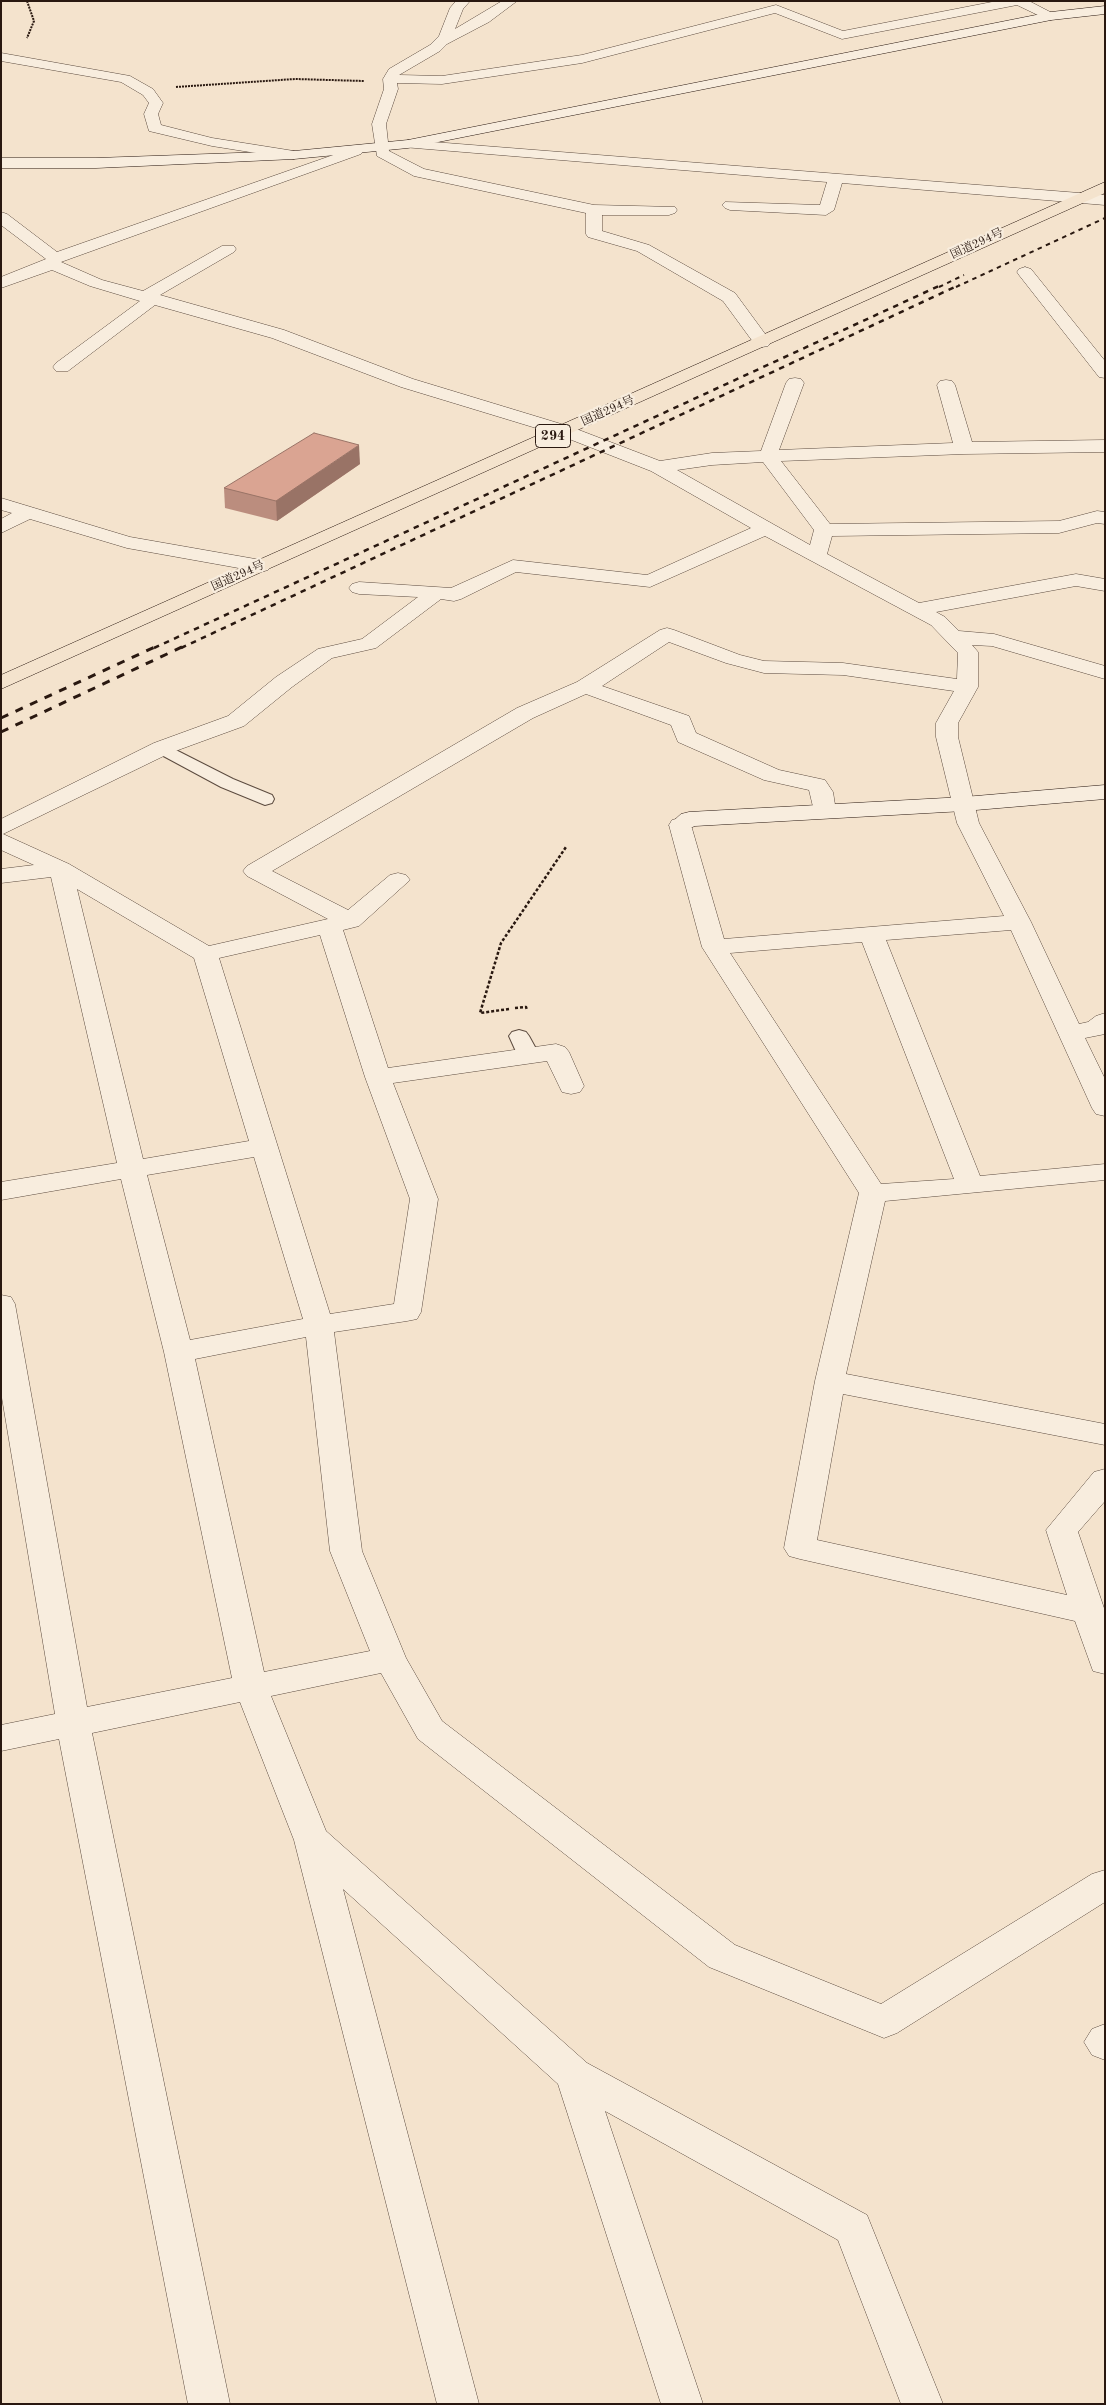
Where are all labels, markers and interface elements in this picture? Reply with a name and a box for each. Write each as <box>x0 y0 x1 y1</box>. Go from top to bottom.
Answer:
street label: 国道294号 <box>948 225 1006 263</box>
street label: 国道294号 <box>579 393 637 429</box>
road number: 294 <box>536 424 570 448</box>
street label: 国道294号 <box>209 558 267 594</box>

